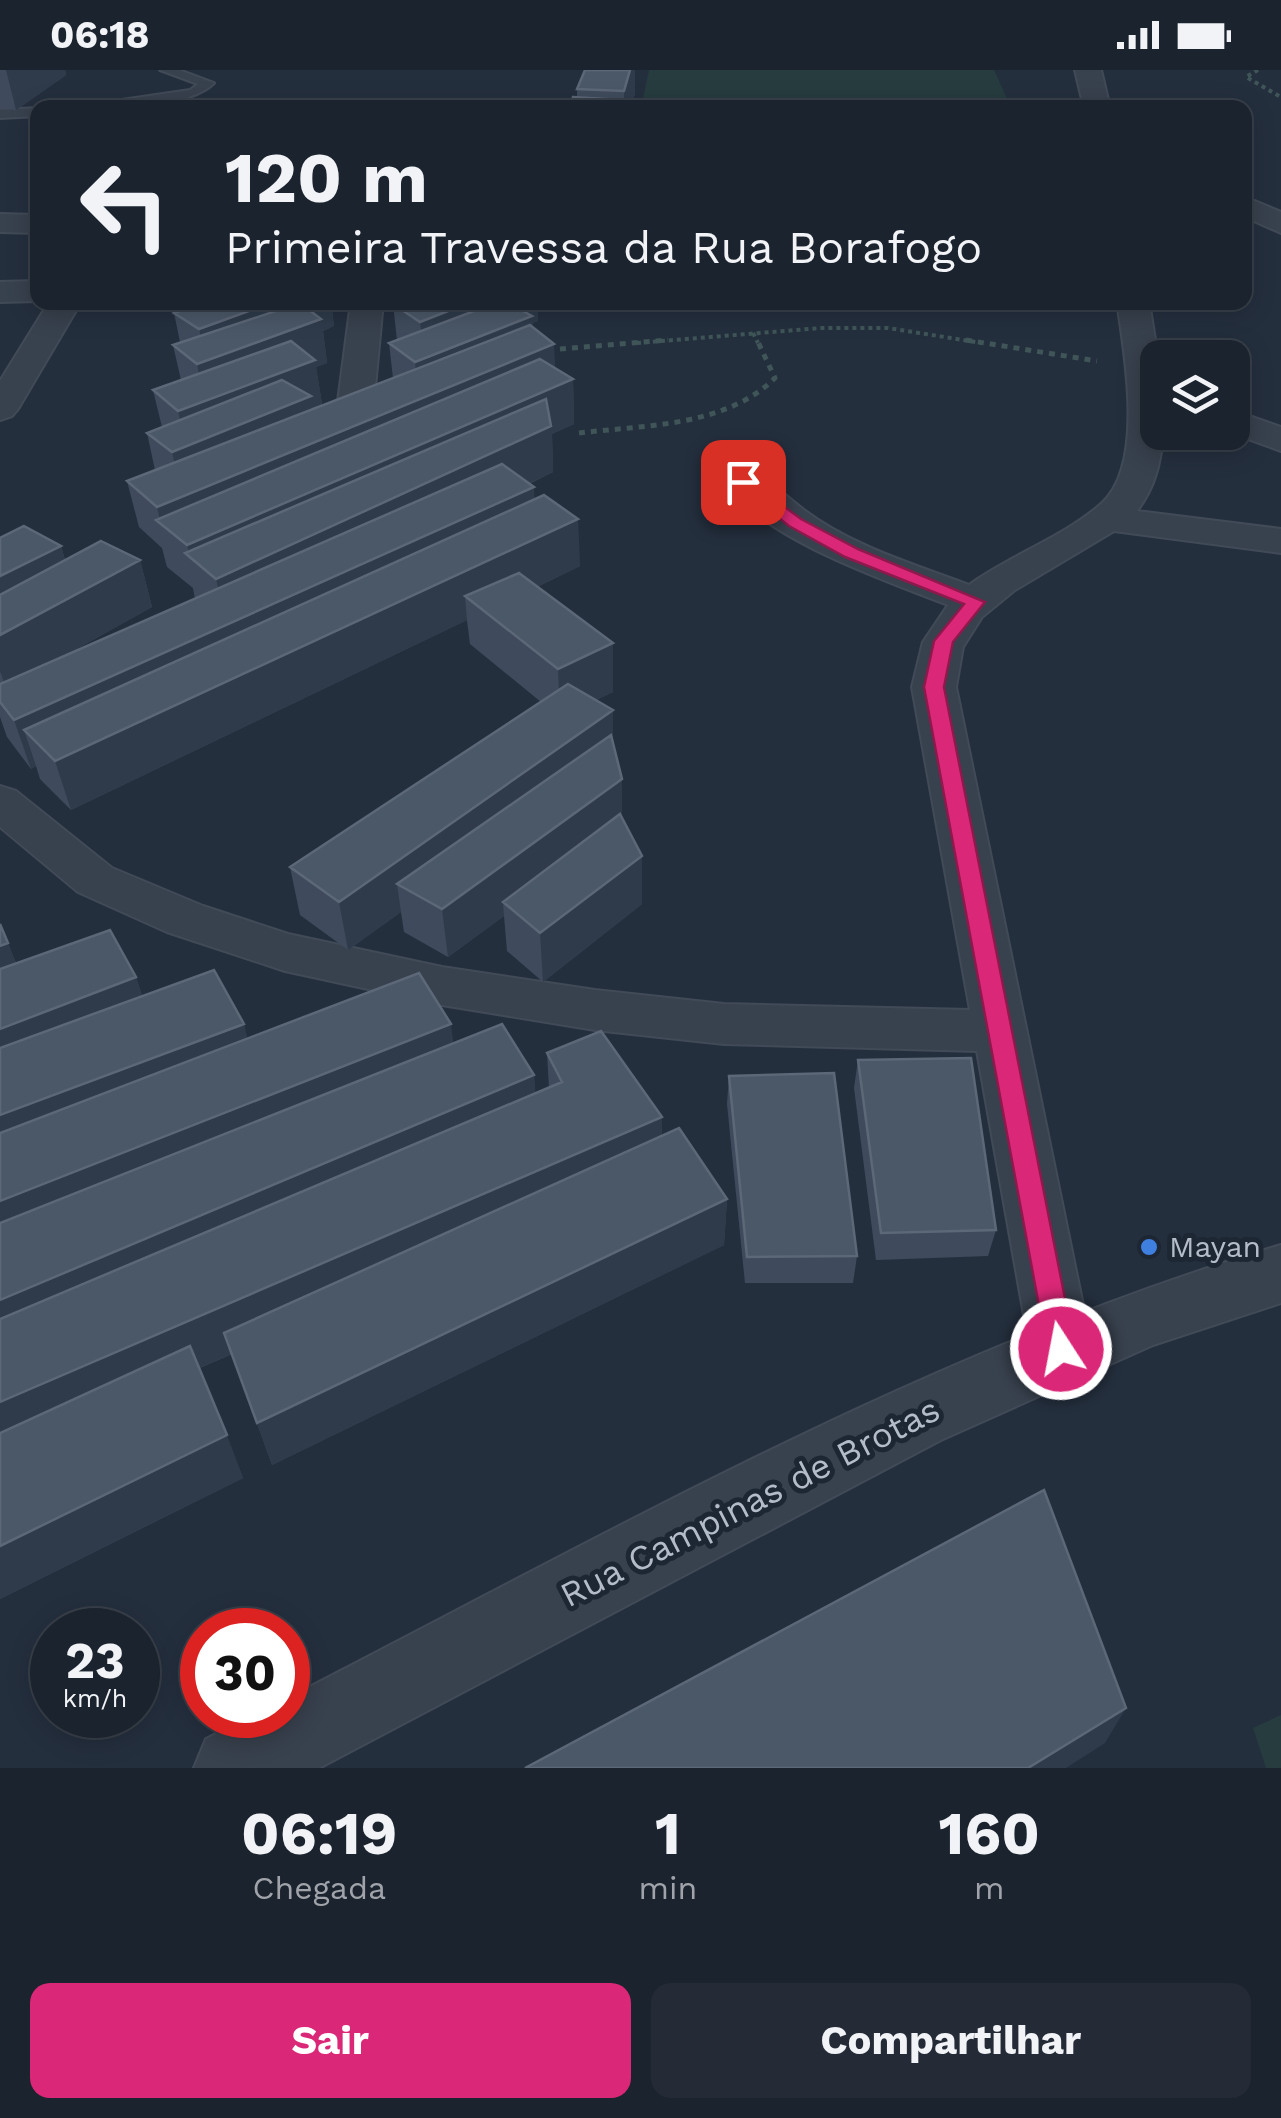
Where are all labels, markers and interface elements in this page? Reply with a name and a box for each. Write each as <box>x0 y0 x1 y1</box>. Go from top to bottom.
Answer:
text: 06:18 <box>50 13 150 57</box>
text: 120 m <box>225 137 428 219</box>
icon: left <box>60 140 190 270</box>
text: Primeira Travessa da Rua Borafogo <box>225 221 982 274</box>
map controls <box>1140 340 1250 450</box>
button: layers <box>1140 340 1250 450</box>
pin <box>701 440 786 525</box>
icon: arrive <box>716 455 771 510</box>
place label: Mayan <box>1169 1229 1261 1264</box>
marker: Mayan <box>1138 1236 1160 1258</box>
position arrow <box>1009 1297 1113 1401</box>
street label: Rua Campinas de Brotas <box>553 1388 947 1616</box>
speed limit sign: 30 <box>180 1608 310 1738</box>
text: 23 <box>65 1631 125 1690</box>
text: km/h <box>63 1684 127 1713</box>
text: 06:19 <box>241 1798 398 1869</box>
text: 1 <box>655 1798 681 1869</box>
text: 160 <box>938 1798 1040 1869</box>
text: Chegada <box>253 1869 386 1907</box>
text: min <box>639 1869 697 1907</box>
text: m <box>974 1869 1004 1907</box>
button: Sair <box>30 1983 631 2098</box>
button: Compartilhar <box>651 1983 1251 2098</box>

